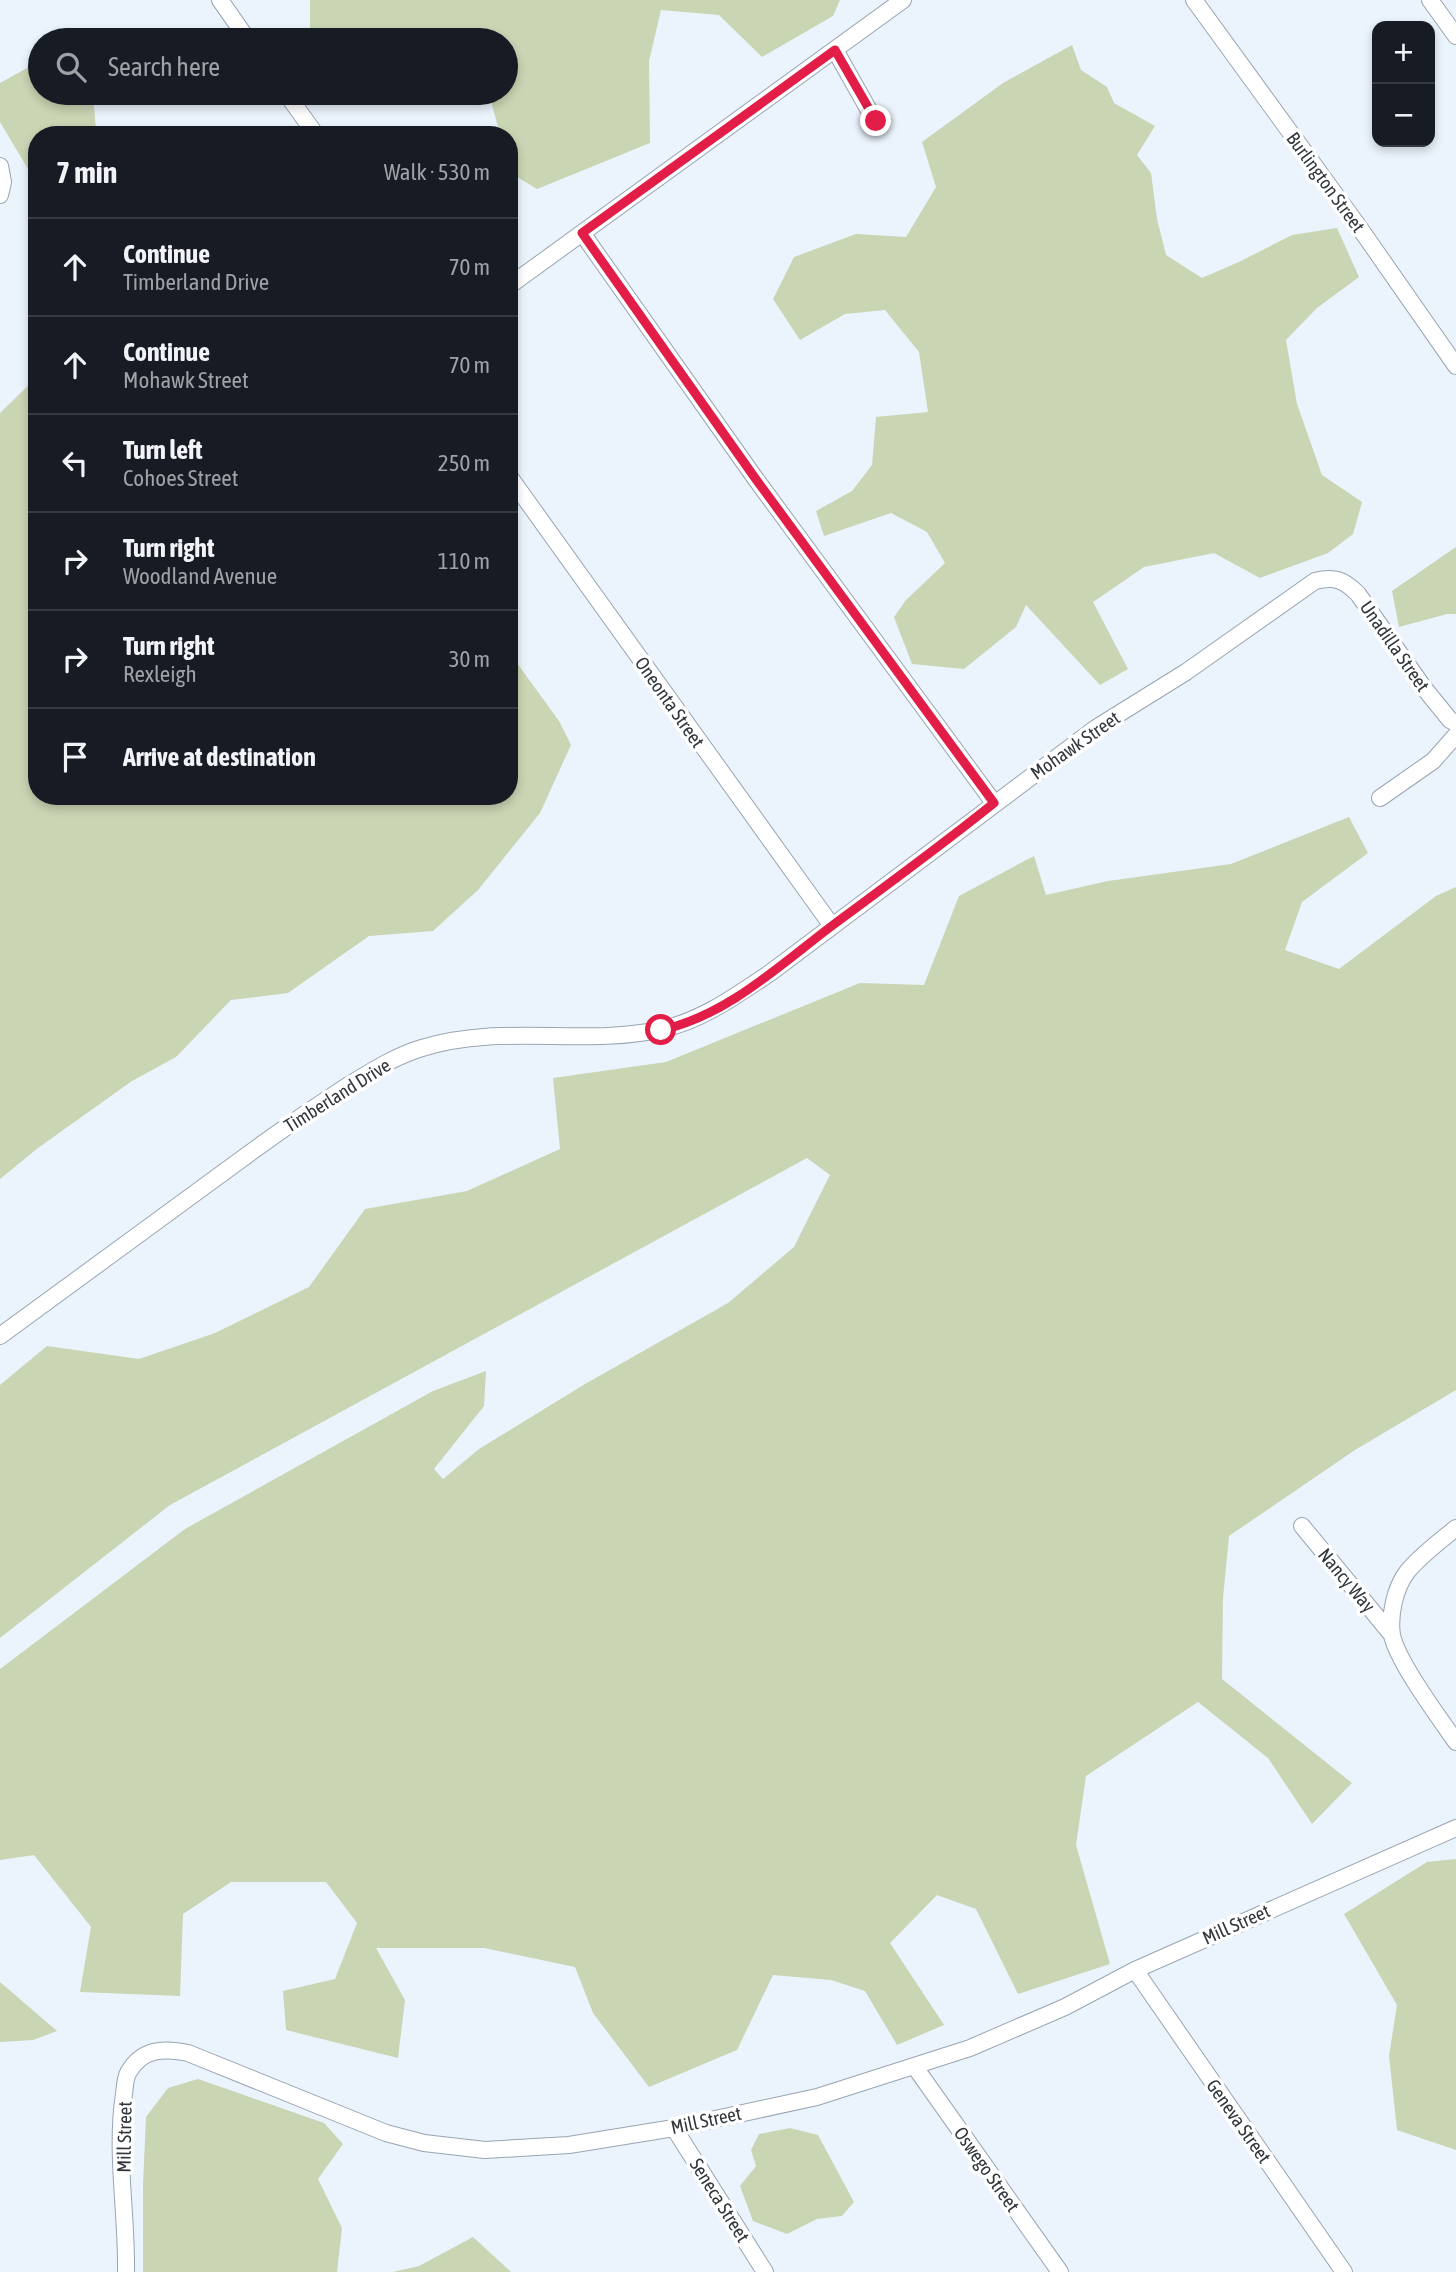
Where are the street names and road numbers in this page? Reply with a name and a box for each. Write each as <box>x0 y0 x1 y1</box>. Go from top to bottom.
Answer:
street label: Burlington Street <box>1282 128 1370 236</box>
street label: Unadilla Street <box>1356 596 1434 696</box>
street label: Oneonta Street <box>631 652 709 752</box>
street label: Mohawk Street <box>1026 706 1124 784</box>
street label: Timberland Drive <box>280 1054 394 1136</box>
street label: Nancy Way <box>1314 1544 1380 1617</box>
street label: Mill Street <box>1199 1899 1273 1949</box>
street label: Geneva Street <box>1202 2075 1276 2167</box>
street label: Mill Street <box>112 2101 136 2173</box>
street label: Mill Street <box>669 2102 743 2138</box>
street label: Oswego Street <box>950 2122 1024 2216</box>
street label: Seneca Street <box>686 2154 754 2246</box>

